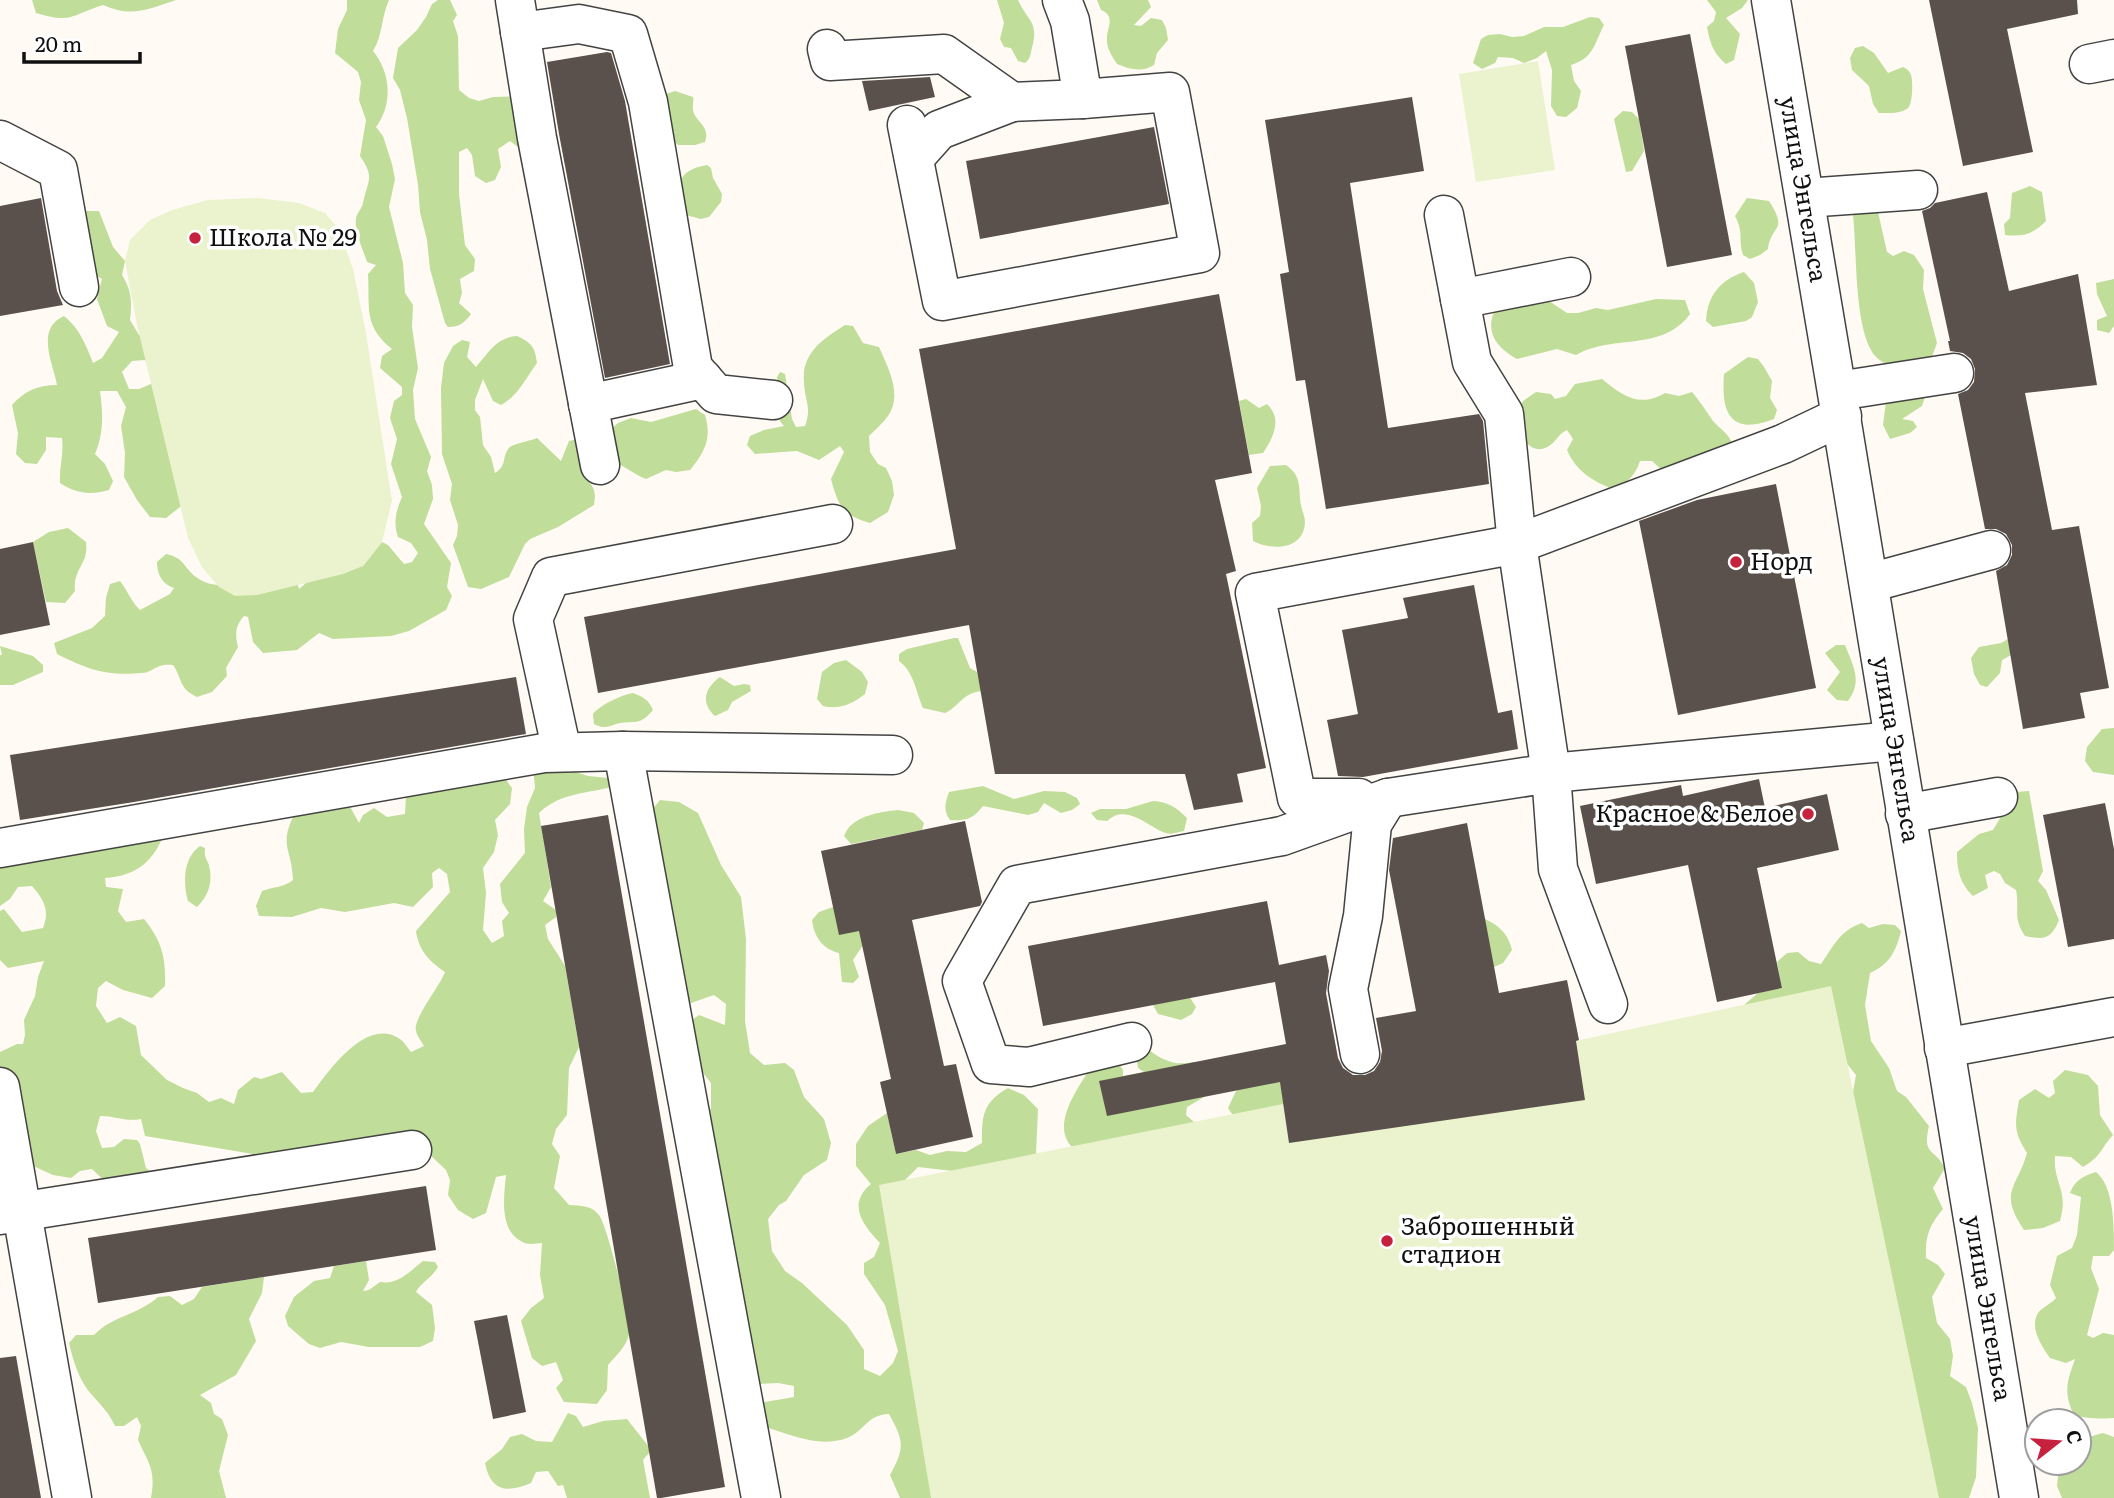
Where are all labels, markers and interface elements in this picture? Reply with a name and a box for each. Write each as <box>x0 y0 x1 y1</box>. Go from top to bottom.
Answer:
scale bar <box>24 21 140 65</box>
text: 20 m <box>35 27 82 58</box>
street label: улица Энгельса <box>1773 93 1838 284</box>
place label: Школа № 29 <box>209 218 357 253</box>
marker: Школа № 29 <box>187 230 203 246</box>
place label: Норд <box>1750 542 1813 577</box>
marker: Норд <box>1728 554 1744 570</box>
street label: улица Энгельса <box>1866 654 1931 845</box>
place label: Красное & Белое <box>1595 794 1794 829</box>
marker: Красное & Белое <box>1800 806 1816 822</box>
place label: Заброшенный стадион <box>1401 1207 1575 1270</box>
street label: улица Энгельса <box>1958 1212 2023 1403</box>
marker: Заброшенный стадион <box>1379 1233 1395 1249</box>
north arrow <box>2023 1407 2093 1477</box>
text: С <box>2060 1426 2091 1447</box>

